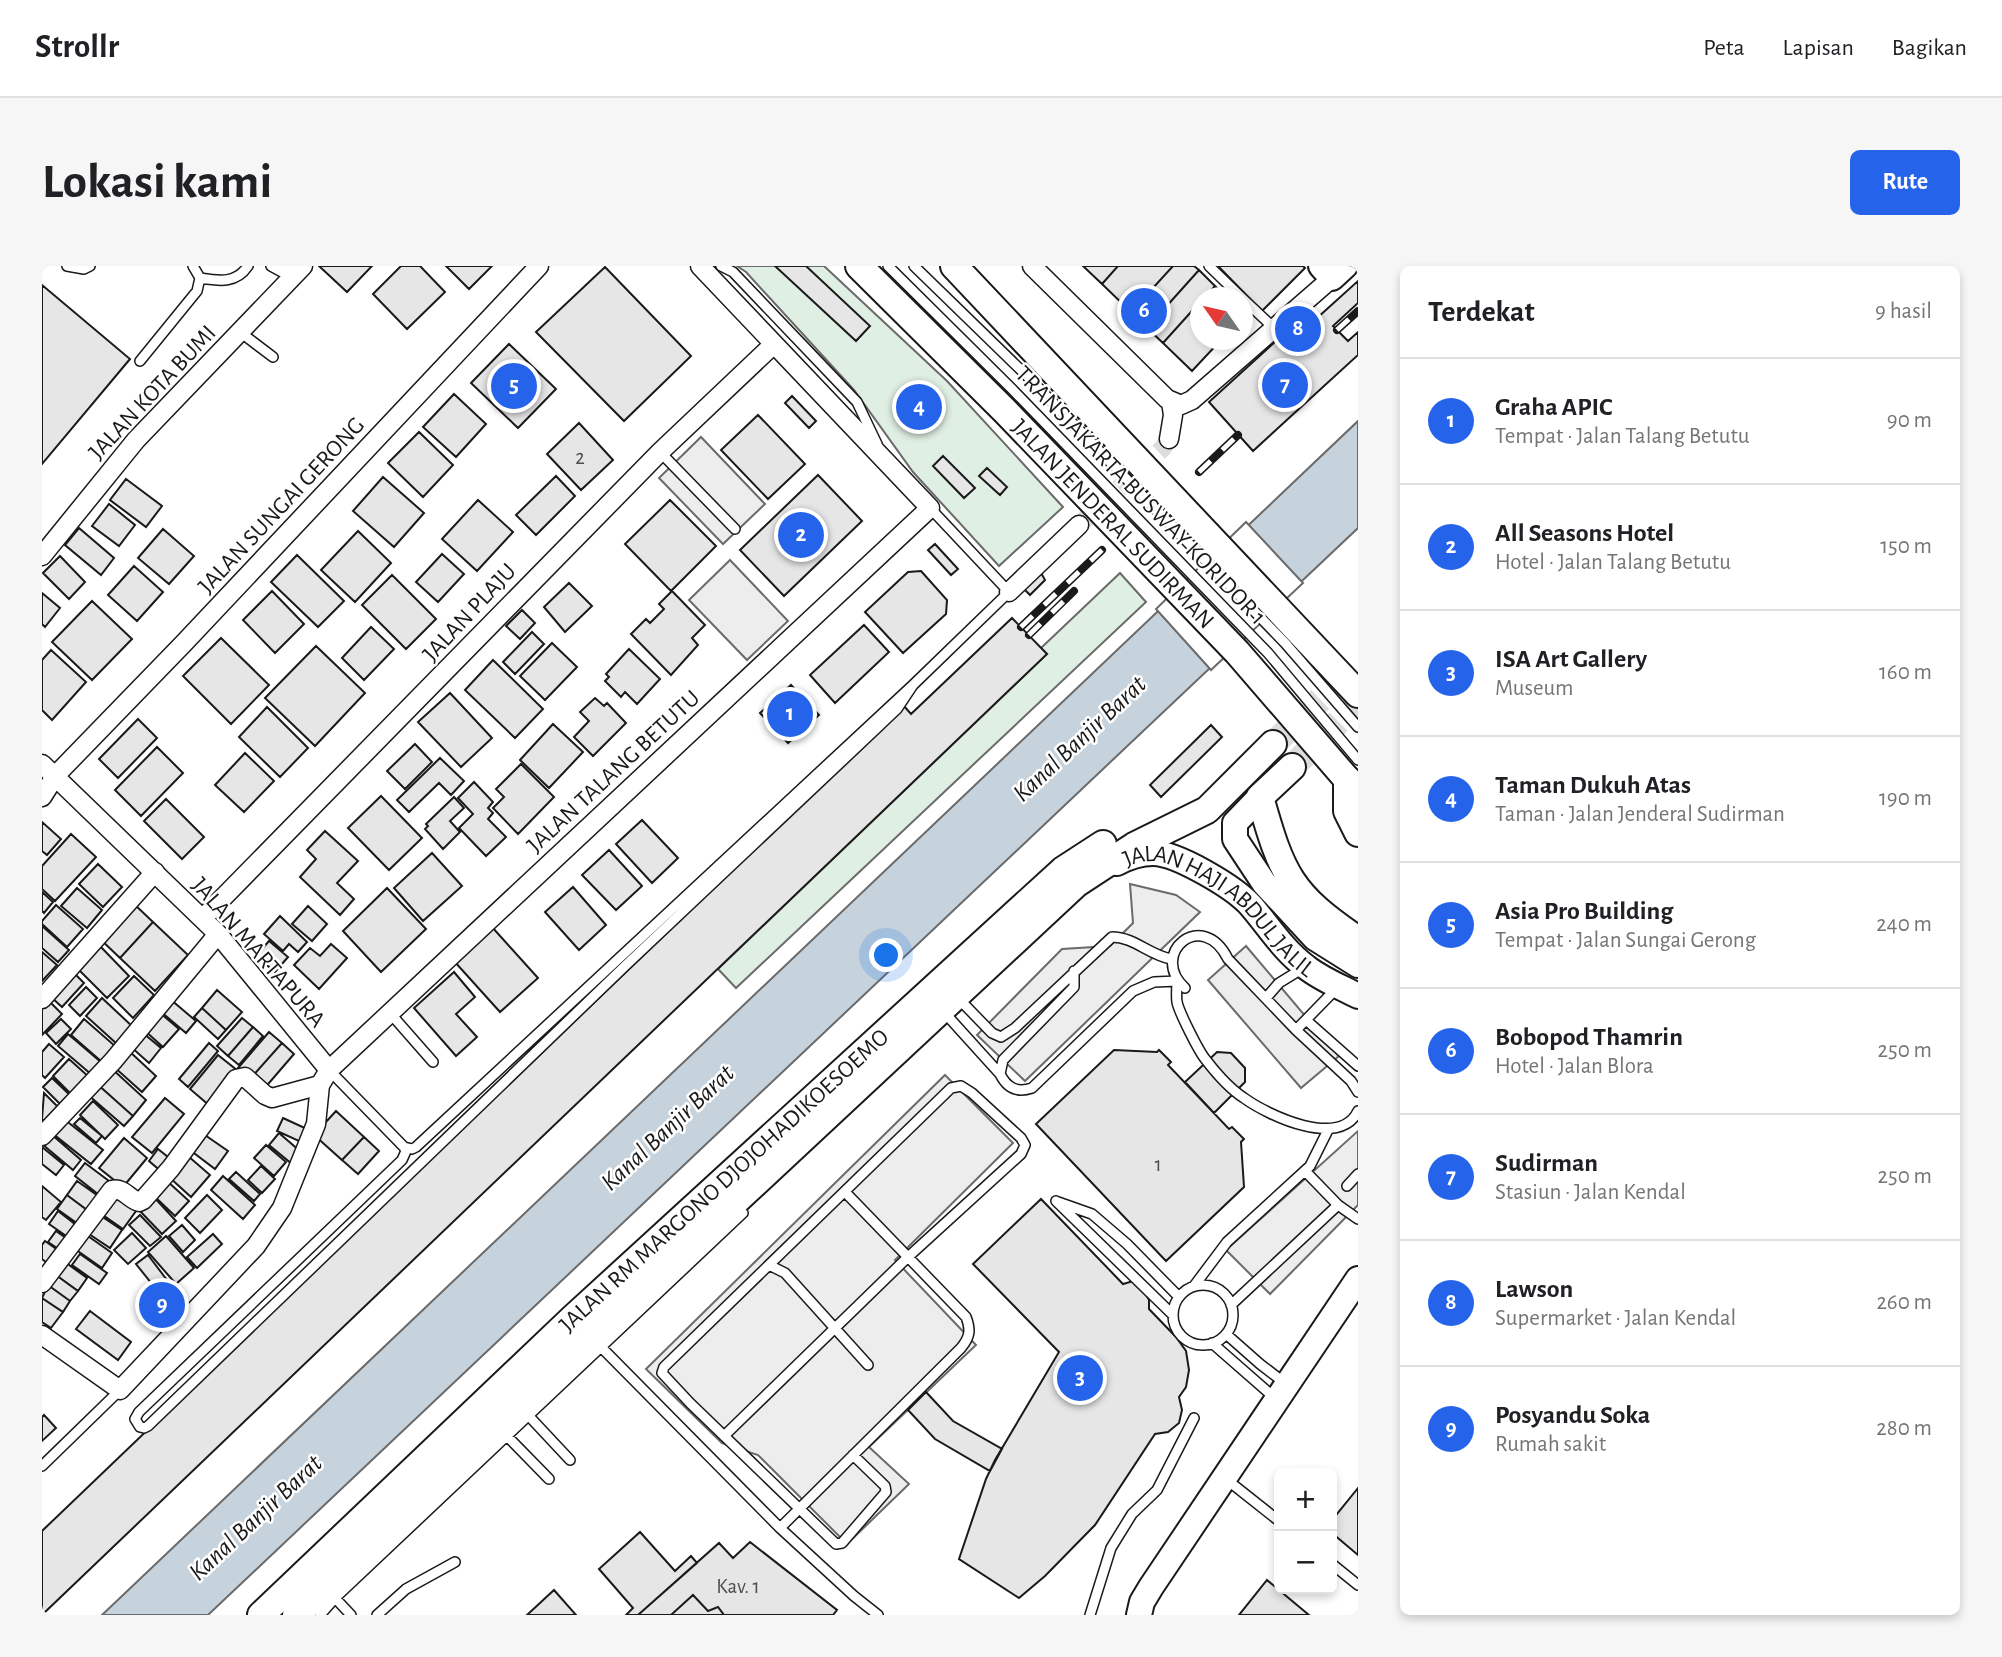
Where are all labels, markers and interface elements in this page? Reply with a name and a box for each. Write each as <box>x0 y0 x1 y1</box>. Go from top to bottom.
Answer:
text: Strollr <box>35 31 119 64</box>
text: Peta <box>1703 36 1745 60</box>
text: Lapisan <box>1783 36 1854 60</box>
text: Bagikan <box>1892 36 1967 60</box>
button: Rute <box>1850 150 1960 215</box>
text: Lokasi kami <box>42 158 272 207</box>
pin: 6 <box>1121 285 1167 337</box>
north arrow <box>1190 287 1253 350</box>
text: Terdekat <box>1428 297 1535 327</box>
text: 9 hasil <box>1875 300 1932 323</box>
pin: 8 <box>1275 303 1321 355</box>
street label: JALAN KOTA BUMI <box>85 321 221 464</box>
pin: 7 <box>1262 359 1308 411</box>
pin: 5 <box>491 360 537 412</box>
street label: TRANSJAKARTA BUSWAY KORIDOR 1 <box>1010 362 1270 630</box>
pin: 4 <box>896 381 942 433</box>
text: Graha APIC <box>1495 394 1612 420</box>
text: 1 <box>1447 409 1455 432</box>
text: 90 m <box>1887 409 1932 432</box>
street label: JALAN SUNGAI GERONG <box>194 413 369 598</box>
street label: JALAN JENDERAL SUDIRMAN <box>1007 415 1218 633</box>
text: Tempat · Jalan Talang Betutu <box>1495 425 1750 448</box>
house number: 2 <box>575 447 585 468</box>
pin: 2 <box>778 509 824 561</box>
text: All Seasons Hotel <box>1495 520 1674 546</box>
text: 2 <box>1446 535 1456 558</box>
text: 150 m <box>1880 535 1932 558</box>
text: Hotel · Jalan Talang Betutu <box>1495 551 1731 574</box>
street label: JALAN PLAJU <box>419 559 521 666</box>
text: ISA Art Gallery <box>1495 646 1647 672</box>
text: 3 <box>1446 661 1456 684</box>
text: 160 m <box>1879 661 1932 684</box>
water label: Kanal Banjir Barat <box>1008 670 1152 807</box>
text: Museum <box>1495 677 1573 700</box>
street label: JALAN TALANG BETUTU <box>523 686 705 858</box>
pin: 1 <box>767 688 813 740</box>
text: Taman Dukuh Atas <box>1495 772 1691 798</box>
text: 4 <box>1445 787 1457 810</box>
text: 190 m <box>1879 787 1932 810</box>
text: Taman · Jalan Jenderal Sudirman <box>1495 803 1785 826</box>
street label: JALAN HAJI ABDUL JALIL <box>1120 842 1318 982</box>
street label: JALAN MARTAPURA <box>187 873 330 1032</box>
text: Asia Pro Building <box>1495 898 1673 924</box>
text: 5 <box>1446 913 1456 936</box>
text: 240 m <box>1876 913 1932 936</box>
text: Tempat · Jalan Sungai Gerong <box>1495 929 1756 952</box>
your location <box>869 938 903 972</box>
text: Bobopod Thamrin <box>1495 1024 1683 1050</box>
street label: JALAN RM MARGONO DJOJOHADIKOESOEMO <box>555 1025 894 1337</box>
text: 6 <box>1445 1039 1457 1062</box>
text: 250 m <box>1878 1039 1932 1062</box>
text: Hotel · Jalan Blora <box>1495 1055 1654 1078</box>
water label: Kanal Banjir Barat <box>596 1059 740 1196</box>
text: Sudirman <box>1495 1150 1598 1176</box>
house number: 1 <box>1154 1154 1162 1175</box>
text: 7 <box>1446 1165 1456 1188</box>
text: 250 m <box>1878 1165 1932 1188</box>
text: Stasiun · Jalan Kendal <box>1495 1181 1686 1204</box>
text: Lawson <box>1495 1276 1573 1302</box>
pin: 9 <box>139 1279 185 1331</box>
text: 8 <box>1445 1291 1457 1314</box>
text: 260 m <box>1876 1291 1932 1314</box>
text: Supermarket · Jalan Kendal <box>1495 1307 1736 1330</box>
pin: 3 <box>1057 1352 1103 1404</box>
text: Posyandu Soka <box>1495 1402 1650 1428</box>
text: 9 <box>1445 1417 1457 1440</box>
text: 280 m <box>1876 1417 1932 1440</box>
text: Rumah sakit <box>1495 1433 1606 1456</box>
water label: Kanal Banjir Barat <box>184 1449 328 1586</box>
map controls <box>1274 1468 1337 1594</box>
button: + <box>1274 1468 1337 1531</box>
button: − <box>1274 1531 1337 1594</box>
house number: Kav. 1 <box>716 1576 760 1597</box>

